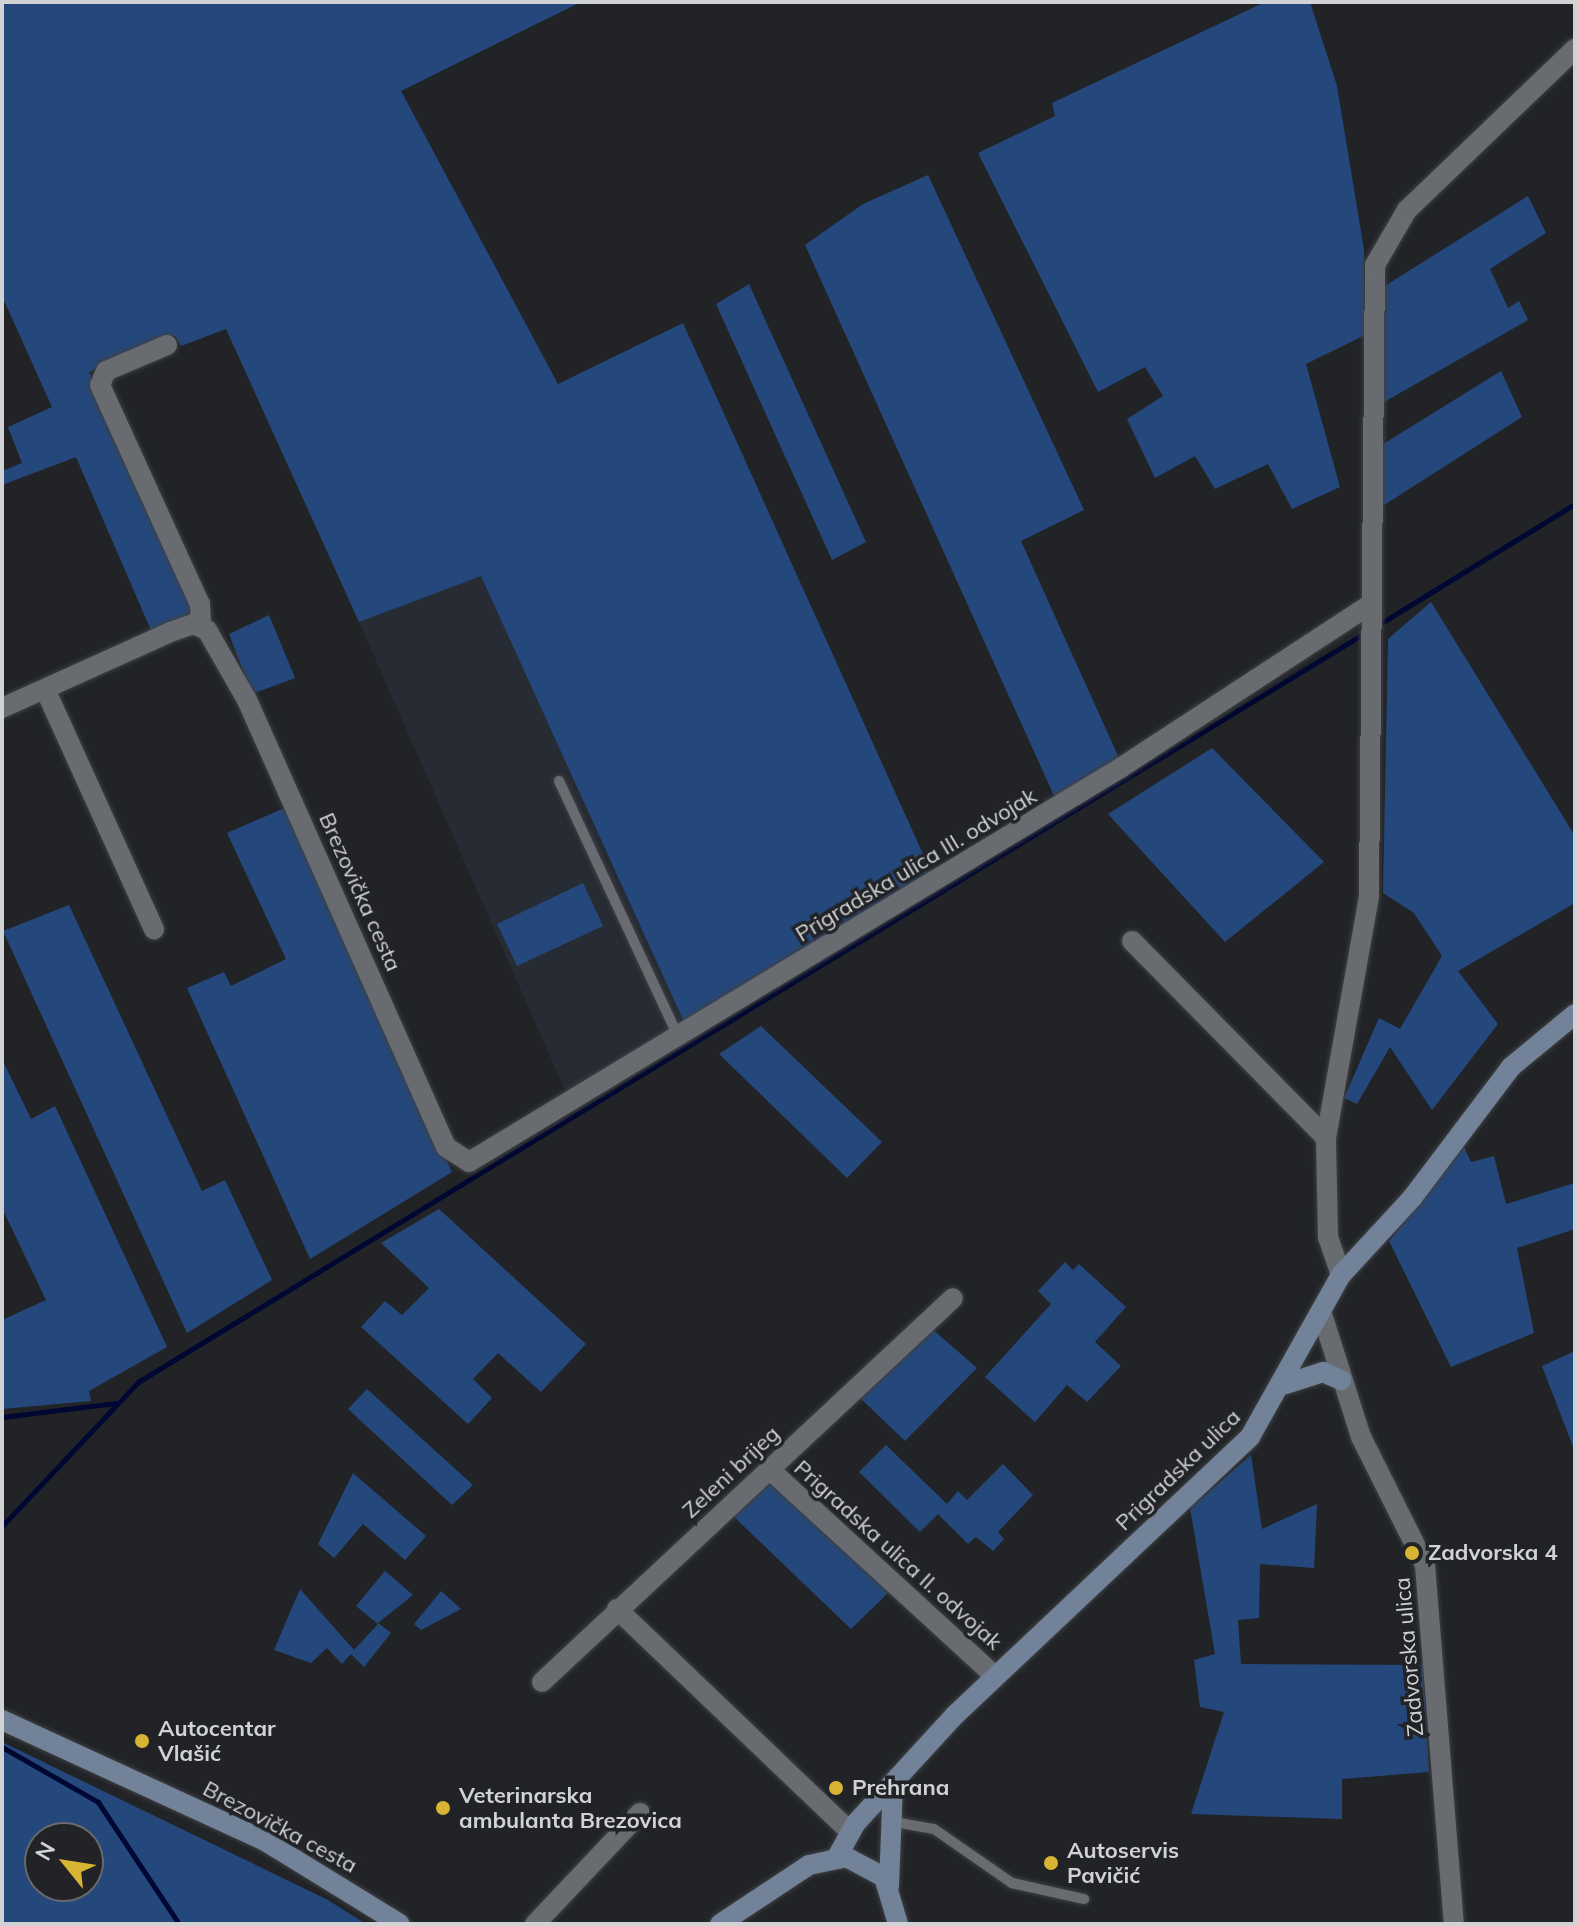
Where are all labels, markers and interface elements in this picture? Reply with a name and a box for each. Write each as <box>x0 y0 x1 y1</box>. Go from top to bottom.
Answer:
street label: Prigradska ulica III. odvojak <box>791 783 1041 947</box>
street label: Brezovička cesta <box>313 809 407 975</box>
street label: Prigradska ulica <box>1110 1404 1246 1536</box>
street label: Zeleni brijeg <box>677 1421 785 1523</box>
street label: Prigradska ulica II. odvojak <box>789 1455 1007 1655</box>
place label: Zadvorska 4 <box>1428 1540 1558 1566</box>
marker: Zadvorska 4 <box>1403 1544 1421 1562</box>
street label: Zadvorska ulica <box>1389 1576 1429 1738</box>
place label: Autocentar Vlašić <box>158 1715 276 1766</box>
marker: Autocentar Vlašić <box>133 1732 151 1750</box>
street label: Brezovička cesta <box>198 1775 362 1879</box>
place label: Prehrana <box>852 1775 949 1801</box>
marker: Prehrana <box>827 1779 845 1797</box>
place label: Veterinarska ambulanta Brezovica <box>459 1782 682 1834</box>
marker: Veterinarska ambulanta Brezovica <box>434 1799 452 1817</box>
north arrow <box>24 1822 104 1902</box>
text: N <box>29 1837 61 1865</box>
place label: Autoservis Pavičić <box>1067 1837 1179 1888</box>
marker: Autoservis Pavičić <box>1042 1854 1060 1872</box>

